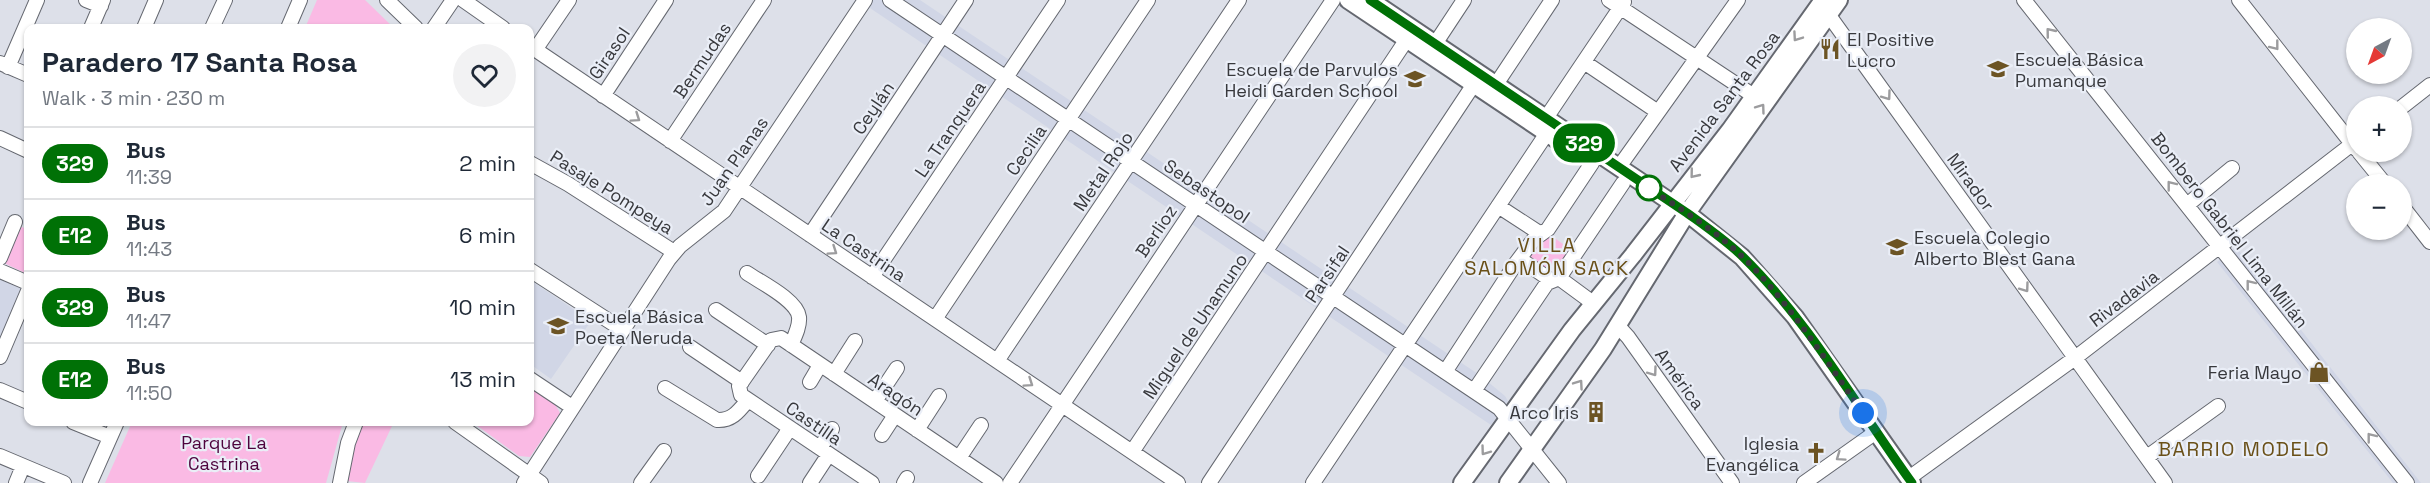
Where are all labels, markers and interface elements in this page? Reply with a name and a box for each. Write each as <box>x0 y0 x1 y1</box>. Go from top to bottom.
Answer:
street label: Bermudas <box>668 17 736 103</box>
north arrow <box>2346 18 2412 84</box>
map controls <box>2346 18 2412 240</box>
street label: Girasol <box>583 22 635 84</box>
street label: Avenida Santa Rosa <box>1663 26 1785 176</box>
place label: El Positive Lucro <box>1847 28 1934 72</box>
one-way arrow <box>2046 28 2057 39</box>
one-way arrow <box>1793 30 1804 41</box>
restaurant icon: El Positive Lucro <box>1818 37 1842 61</box>
one-way arrow <box>2267 39 2278 50</box>
text: Paradero 17 Santa Rosa <box>42 44 357 80</box>
button: heart <box>453 44 516 107</box>
place label: Escuela Básica Pumanque <box>2015 48 2144 92</box>
school or university icon: Escuela Básica Pumanque <box>1986 57 2010 81</box>
place label: Escuela de Parvulos Heidi Garden School <box>1224 58 1398 102</box>
school or university icon: Escuela de Parvulos Heidi Garden School <box>1403 67 1427 91</box>
street label: La Tranquera <box>909 76 991 182</box>
street label: Ceylán <box>847 77 899 139</box>
text: Walk · 3 min · 230 m <box>42 85 225 111</box>
one-way arrow <box>1880 90 1891 101</box>
button: + <box>2346 96 2412 162</box>
one-way arrow <box>1754 104 1765 115</box>
one-way arrow <box>629 111 640 122</box>
street label: Juan Planas <box>695 112 773 210</box>
street label: Cecilia <box>1001 120 1051 180</box>
line badge: 329 <box>1550 124 1618 162</box>
street label: Metal Rojo <box>1068 127 1138 215</box>
street label: Bombero Gabriel Lima Millán <box>2146 127 2314 333</box>
text: 329 <box>1565 130 1603 157</box>
text: Bus <box>126 136 166 164</box>
street label: Pasaje Pompeya <box>546 145 678 239</box>
text: 2 min <box>459 149 516 177</box>
street label: Mirador <box>1942 149 2000 216</box>
text: 329 <box>56 150 94 177</box>
street label: Sebastopol <box>1160 154 1254 228</box>
text: 11:39 <box>126 164 172 190</box>
one-way arrow <box>1691 167 1702 178</box>
button: − <box>2346 174 2412 240</box>
unlabelled marker <box>1636 175 1662 201</box>
one-way arrow <box>2168 180 2179 191</box>
street label: Berlioz <box>1130 200 1182 262</box>
text: Bus <box>126 208 166 236</box>
street label: La Castrina <box>817 213 911 287</box>
text: 6 min <box>459 221 516 249</box>
text: E12 <box>58 222 92 249</box>
place label: Escuela Colegio Alberto Blest Gana <box>1914 226 2075 270</box>
district label: VILLA SALOMÓN SACK <box>1464 232 1630 281</box>
school or university icon: Escuela Colegio Alberto Blest Gana <box>1885 235 1909 259</box>
text: 11:43 <box>126 236 172 262</box>
street label: Parsifal <box>1300 241 1354 307</box>
one-way arrow <box>826 244 837 255</box>
street label: Miguel de Unamuno <box>1138 249 1252 403</box>
street label: Rivadavia <box>2085 264 2163 332</box>
text: Bus <box>126 280 166 308</box>
one-way arrow <box>2246 280 2257 291</box>
one-way arrow <box>2018 282 2029 293</box>
text: 10 min <box>449 293 516 321</box>
text: 329 <box>56 294 94 321</box>
place label: Escuela Básica Poeta Neruda <box>575 305 704 349</box>
text: 11:47 <box>126 308 171 334</box>
school or university icon: Escuela Básica Poeta Neruda <box>546 314 570 338</box>
street label: América <box>1650 344 1710 414</box>
text: Bus <box>126 352 166 380</box>
shop icon: Feria Mayo <box>2307 360 2331 384</box>
place label: Feria Mayo <box>2208 361 2302 384</box>
text: 13 min <box>450 365 516 393</box>
text: E12 <box>58 366 92 393</box>
one-way arrow <box>1646 366 1657 377</box>
street label: Aragón <box>864 367 928 421</box>
one-way arrow <box>1023 376 1034 387</box>
one-way arrow <box>1572 379 1583 390</box>
text: 11:50 <box>126 380 173 406</box>
street label: Castilla <box>781 396 847 450</box>
your location <box>1848 398 1878 428</box>
building icon: Arco Iris <box>1584 400 1608 424</box>
place label: Arco Iris <box>1510 401 1579 424</box>
park label: Parque La Castrina <box>181 431 267 475</box>
place label: Iglesia Evangélica <box>1706 432 1799 476</box>
one-way arrow <box>2367 433 2378 444</box>
district label: BARRIO MODELO <box>2158 436 2330 462</box>
church icon: Iglesia Evangélica <box>1804 441 1828 465</box>
one-way arrow <box>1481 445 1492 456</box>
one-way arrow <box>1835 450 1846 461</box>

